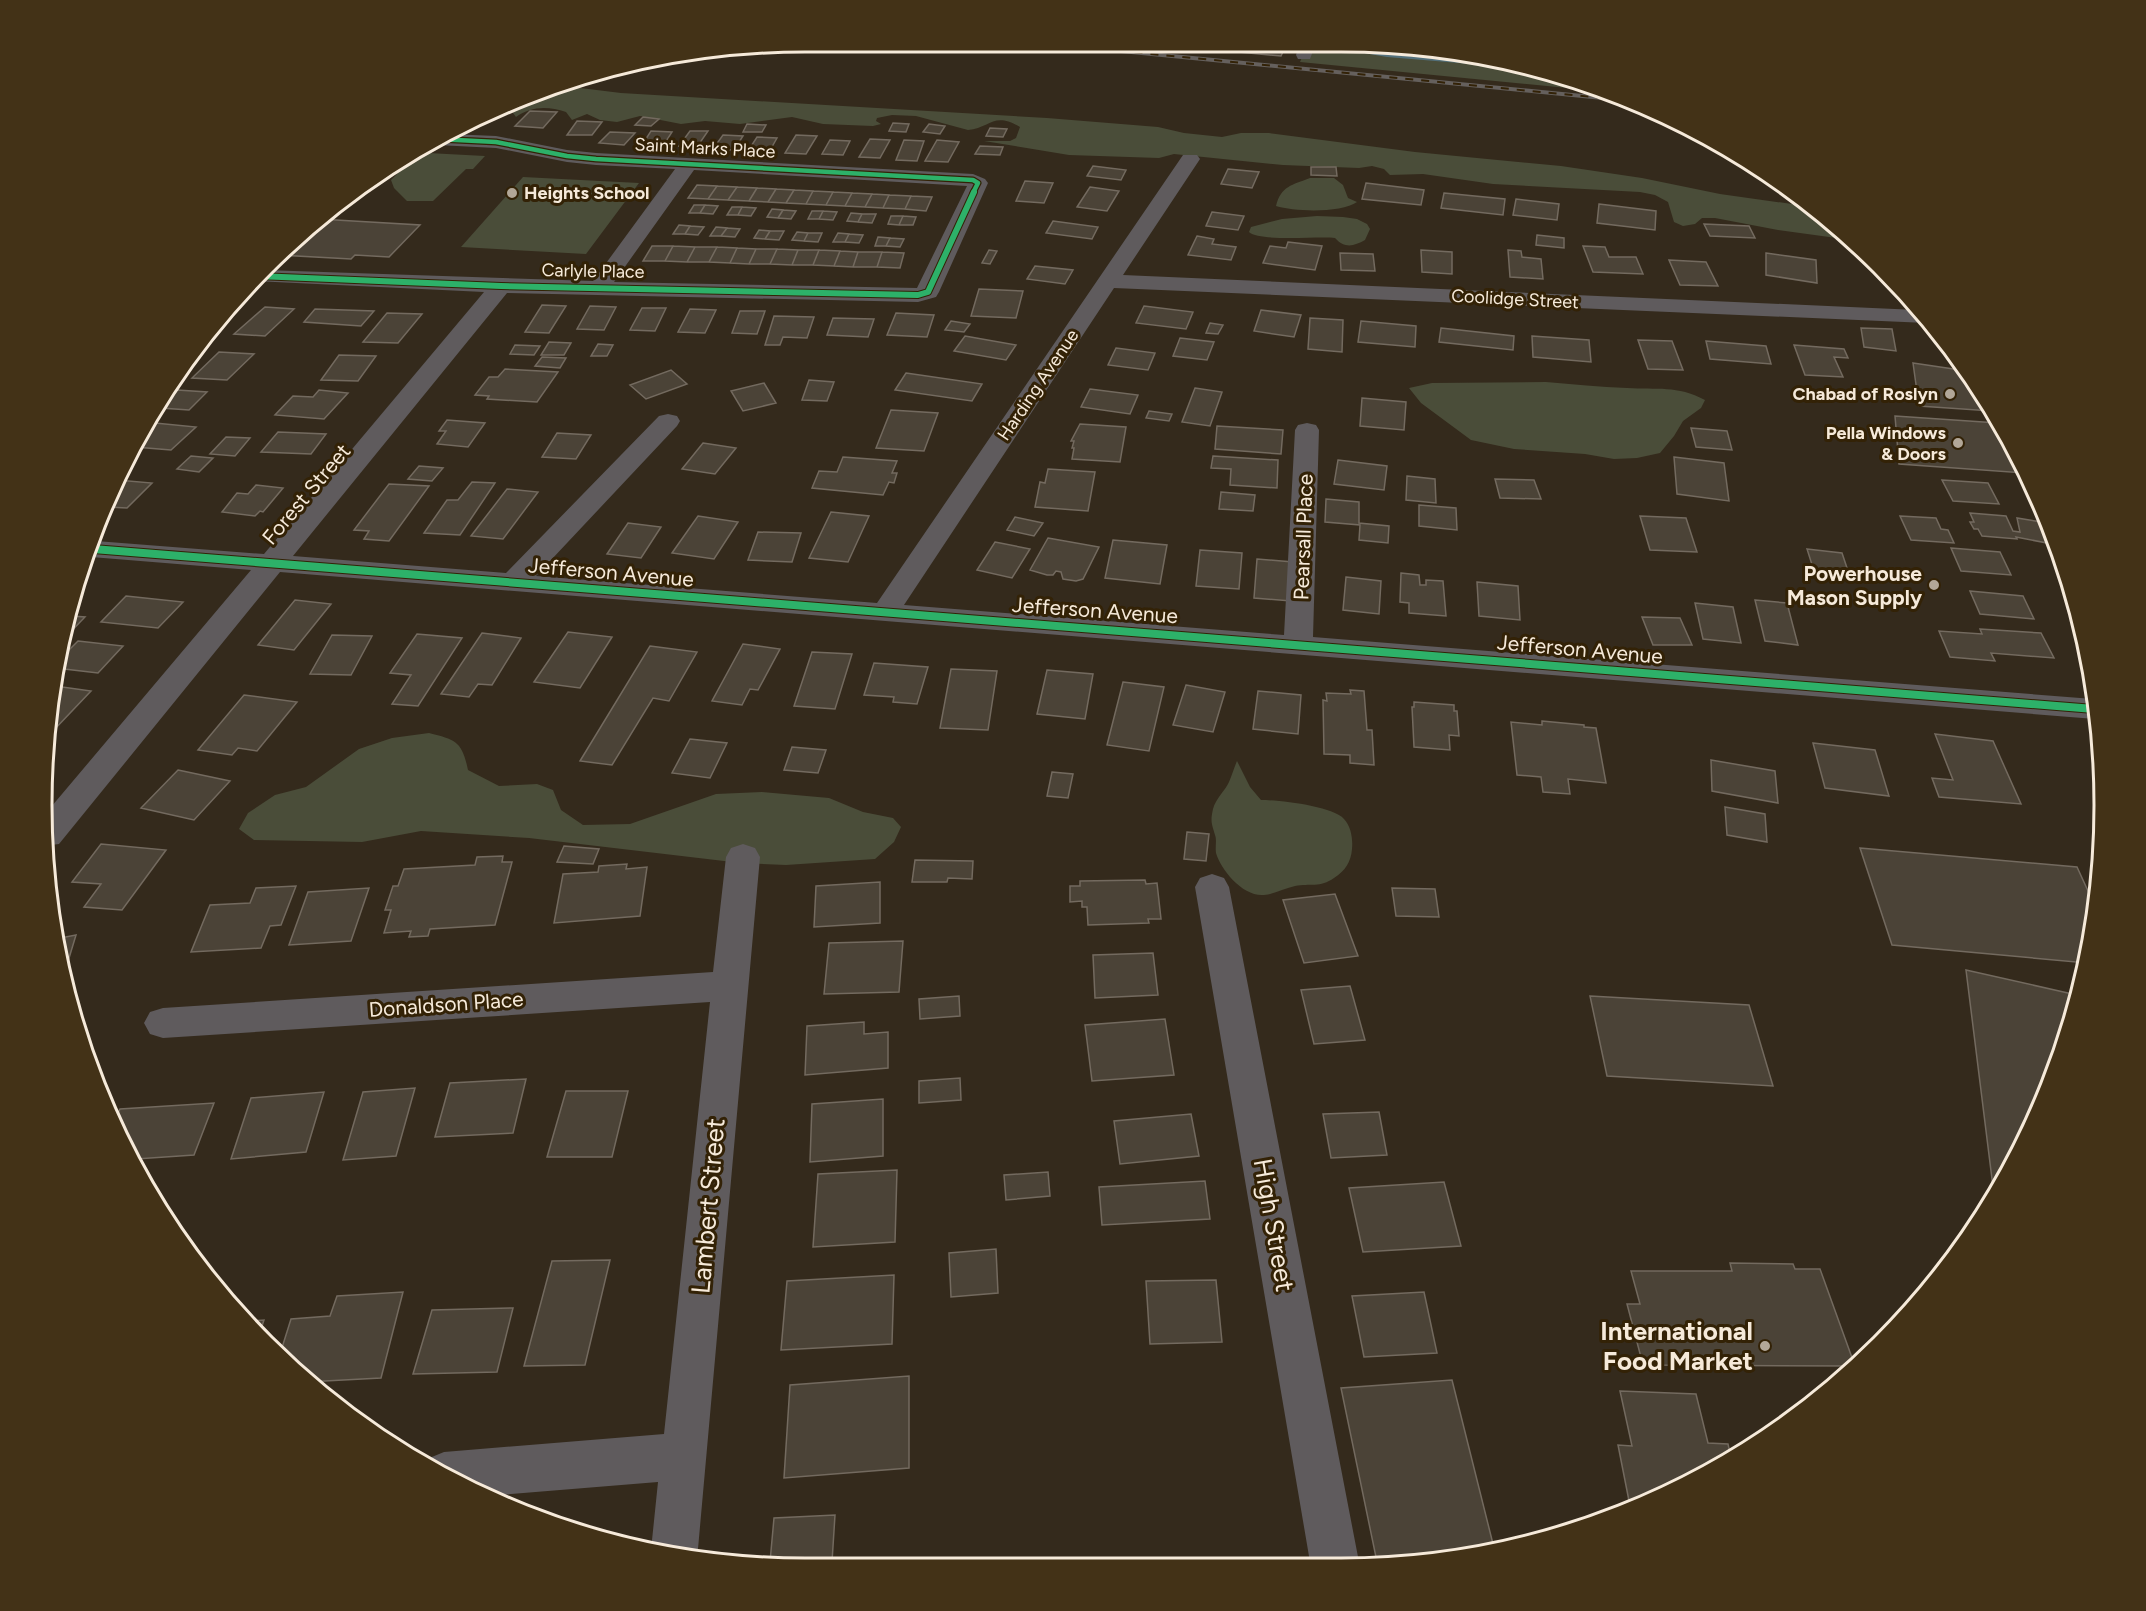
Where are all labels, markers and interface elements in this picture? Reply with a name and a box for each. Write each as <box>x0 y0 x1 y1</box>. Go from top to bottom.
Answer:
street label: Saint Marks Place <box>634 133 776 163</box>
place label: Heights School <box>524 182 650 204</box>
marker: Heights School <box>505 186 519 200</box>
street label: Carlyle Place <box>541 259 645 283</box>
street label: Coolidge Street <box>1451 285 1580 313</box>
street label: Harding Avenue <box>993 325 1083 445</box>
place label: Chabad of Roslyn <box>1792 383 1938 405</box>
marker: Chabad of Roslyn <box>1943 387 1957 401</box>
place label: Pella Windows & Doors <box>1826 422 1947 465</box>
marker: Pella Windows & Doors <box>1951 436 1965 450</box>
street label: Forest Street <box>257 439 355 549</box>
street label: Pearsall Place <box>1288 473 1318 601</box>
street label: Jefferson Avenue <box>527 552 695 592</box>
place label: Powerhouse Mason Supply <box>1787 561 1923 610</box>
marker: Powerhouse Mason Supply <box>1927 578 1941 592</box>
street label: Jefferson Avenue <box>1011 592 1179 628</box>
street label: Jefferson Avenue <box>1496 629 1664 669</box>
street label: Donaldson Place <box>368 986 524 1022</box>
street label: Lambert Street <box>684 1117 732 1295</box>
street label: High Street <box>1247 1156 1301 1294</box>
place label: International Food Market <box>1600 1315 1753 1377</box>
marker: International Food Market <box>1758 1339 1772 1353</box>

